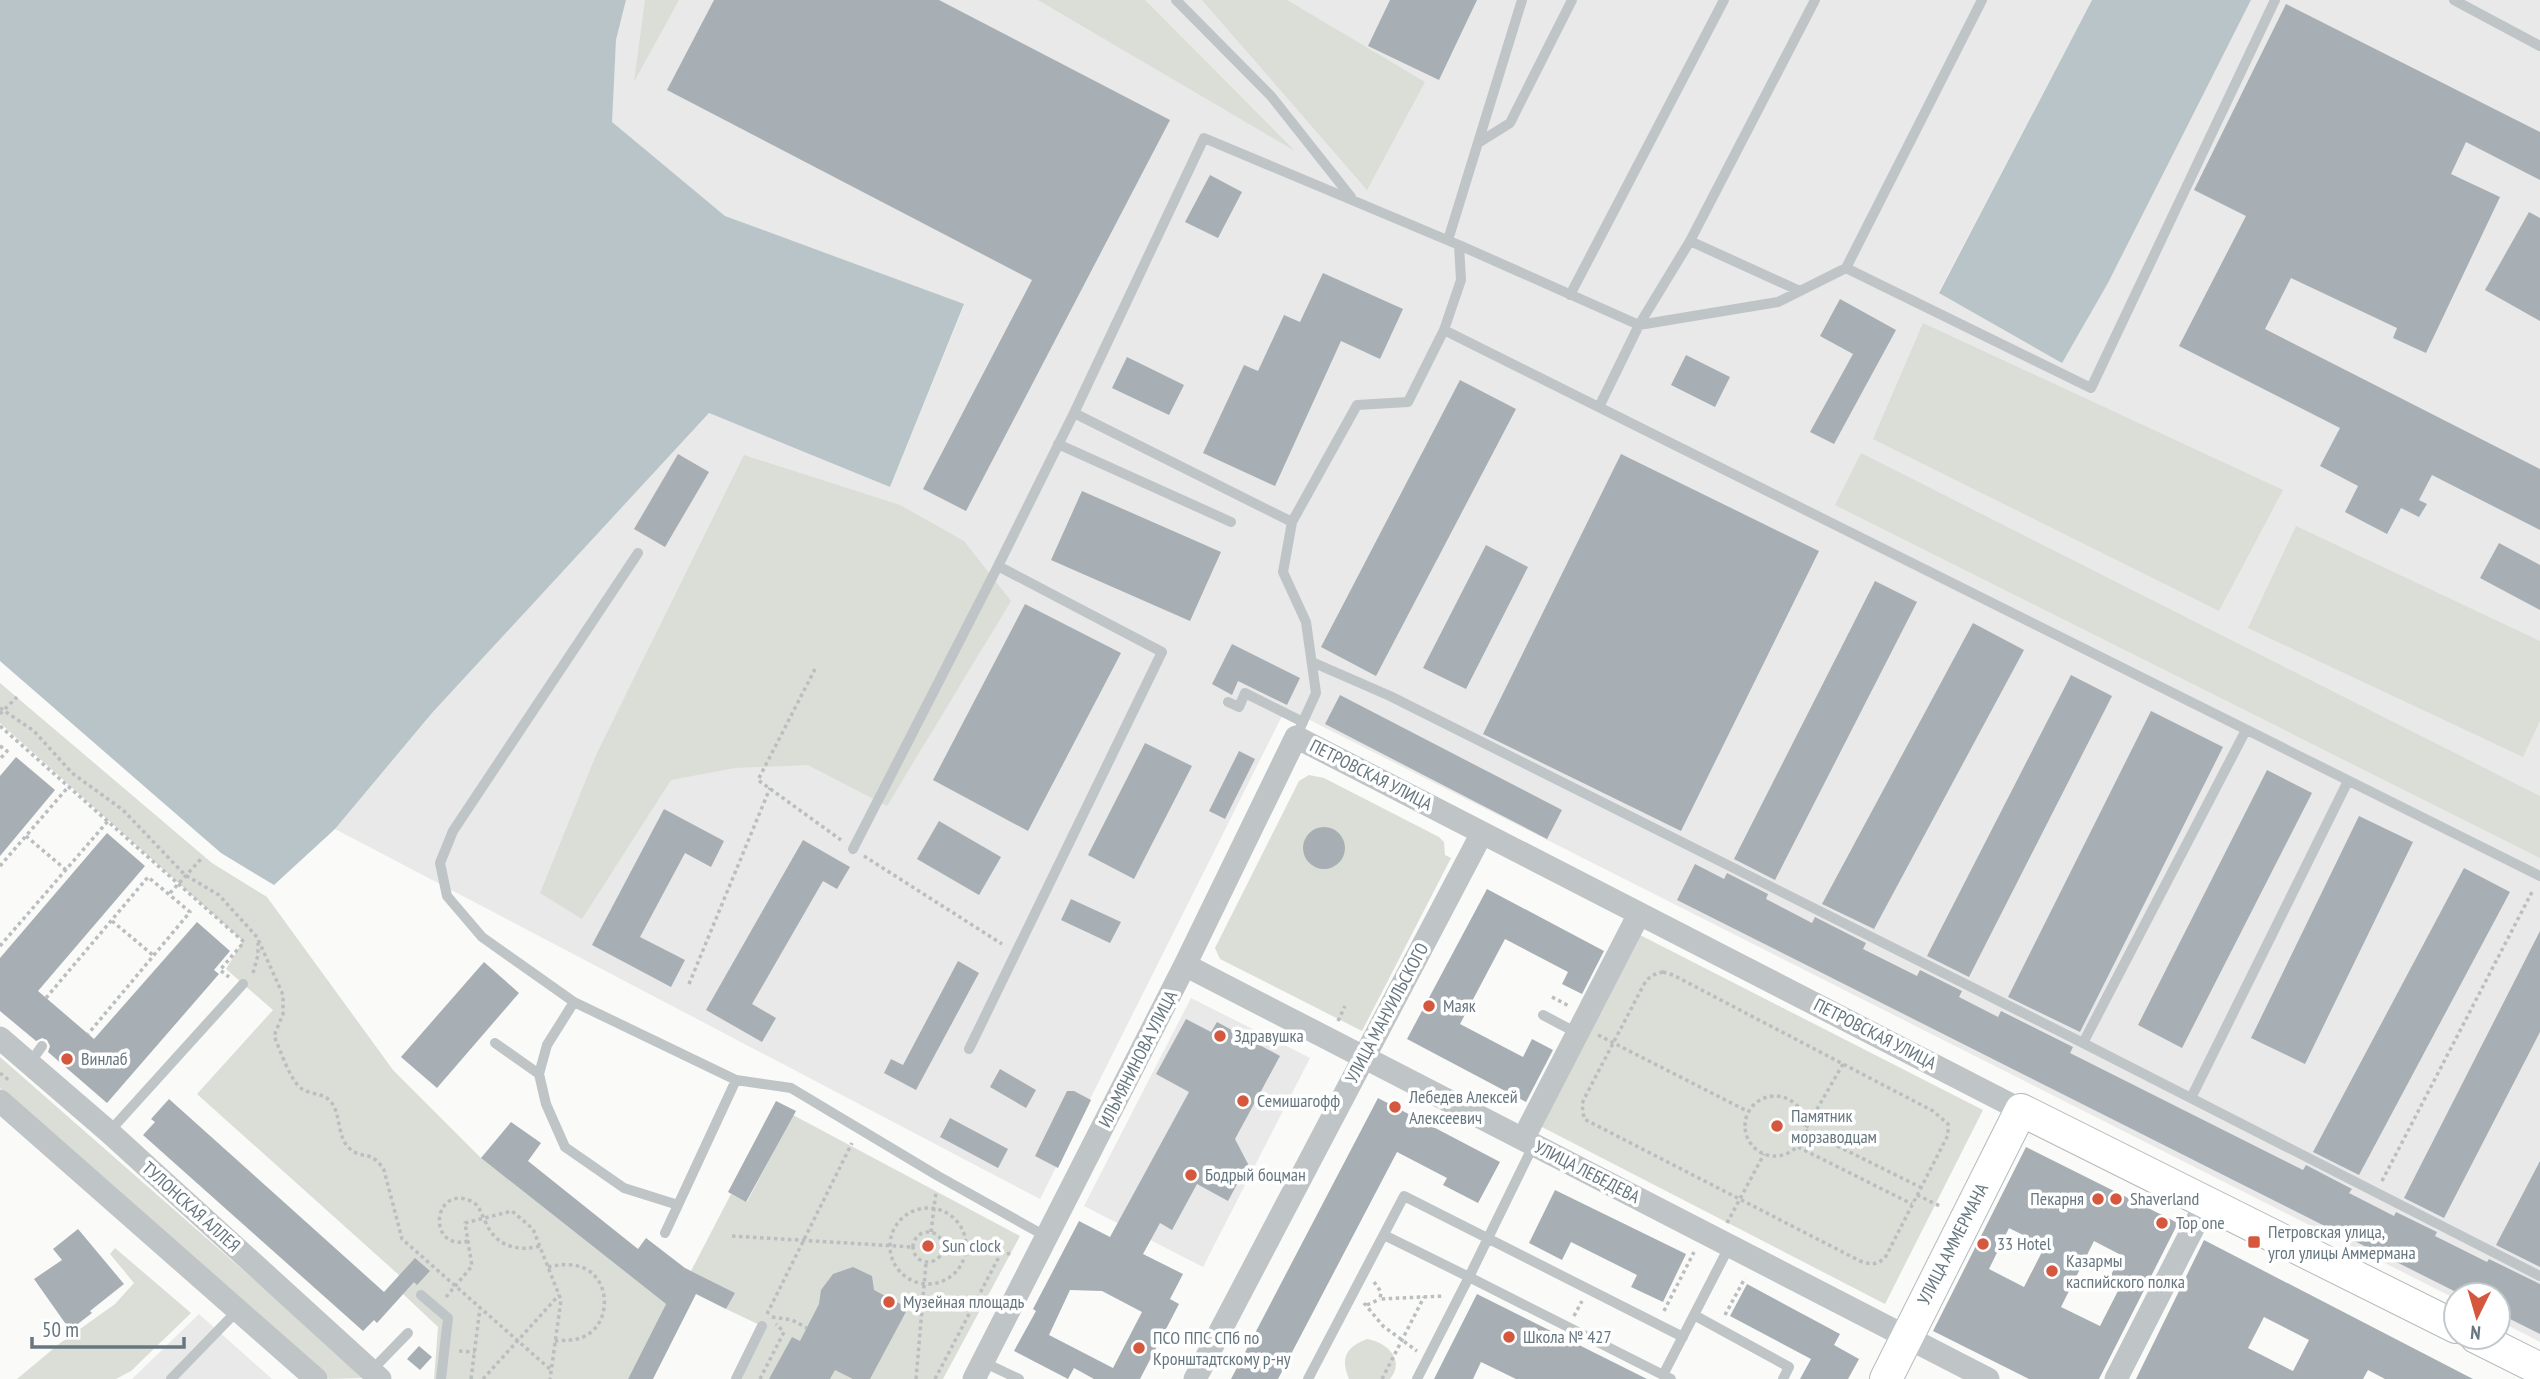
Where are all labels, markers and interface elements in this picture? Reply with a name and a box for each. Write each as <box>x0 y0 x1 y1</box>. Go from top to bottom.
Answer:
street label: ПЕТРОВСКАЯ УЛИЦА <box>1306 734 1437 815</box>
street label: УЛИЦА МАНУИЛЬСКОГО <box>1340 939 1433 1087</box>
street label: ИЛЬМЯНИНОВА УЛИЦА <box>1093 986 1182 1131</box>
street label: ПЕТРОВСКАЯ УЛИЦА <box>1810 993 1941 1074</box>
place label: Маяк <box>1443 994 1476 1017</box>
marker: Маяк <box>1421 998 1437 1014</box>
place label: Здравушка <box>1234 1024 1304 1047</box>
marker: Здравушка <box>1212 1028 1228 1044</box>
place label: Винлаб <box>81 1047 128 1070</box>
marker: Винлаб <box>59 1051 75 1067</box>
place label: Лебедев Алексей Алексеевич <box>1408 1085 1518 1129</box>
place label: Семишагофф <box>1257 1089 1340 1112</box>
marker: Семишагофф <box>1235 1093 1251 1109</box>
marker: Лебедев Алексей Алексеевич <box>1387 1099 1403 1115</box>
place label: Памятник морзаводцам <box>1791 1104 1877 1148</box>
marker: Памятник морзаводцам <box>1769 1118 1785 1134</box>
street label: УЛИЦА ЛЕБЕДЕВА <box>1531 1135 1644 1208</box>
street label: ТУЛОНСКАЯ АЛЛЕЯ <box>137 1156 245 1257</box>
place label: Бодрый боцман <box>1205 1163 1306 1186</box>
marker: Бодрый боцман <box>1183 1167 1199 1183</box>
street label: УЛИЦА АММЕРМАНА <box>1912 1179 1993 1308</box>
place label: Пекарня <box>2030 1187 2084 1210</box>
place label: Shaverland <box>2130 1187 2199 1210</box>
marker: Пекарня <box>2090 1191 2106 1207</box>
marker: Shaverland <box>2108 1191 2124 1207</box>
place label: Top one <box>2176 1211 2225 1234</box>
marker: Top one <box>2154 1215 2170 1231</box>
place label: Петровская улица, угол улицы Аммермана <box>2268 1220 2416 1264</box>
place label: 33 Hotel <box>1997 1232 2052 1255</box>
place label: Sun clock <box>942 1234 1001 1257</box>
marker: Петровская улица, угол улицы Аммермана <box>2246 1234 2262 1250</box>
marker: 33 Hotel <box>1975 1236 1991 1252</box>
marker: Sun clock <box>920 1238 936 1254</box>
place label: Казармы каспийского полка <box>2066 1249 2185 1293</box>
marker: Казармы каспийского полка <box>2044 1263 2060 1279</box>
north arrow <box>2442 1281 2512 1351</box>
place label: Музейная площадь <box>903 1290 1025 1313</box>
marker: Музейная площадь <box>881 1294 897 1310</box>
scale bar <box>32 1306 184 1350</box>
text: 50 m <box>42 1316 79 1343</box>
text: N <box>2469 1321 2482 1345</box>
place label: Школа № 427 <box>1523 1325 1612 1348</box>
place label: ПСО ППС СПб по Кронштадтскому р-ну <box>1153 1326 1291 1370</box>
marker: Школа № 427 <box>1501 1329 1517 1345</box>
marker: ПСО ППС СПб по Кронштадтскому р-ну <box>1131 1340 1147 1356</box>

